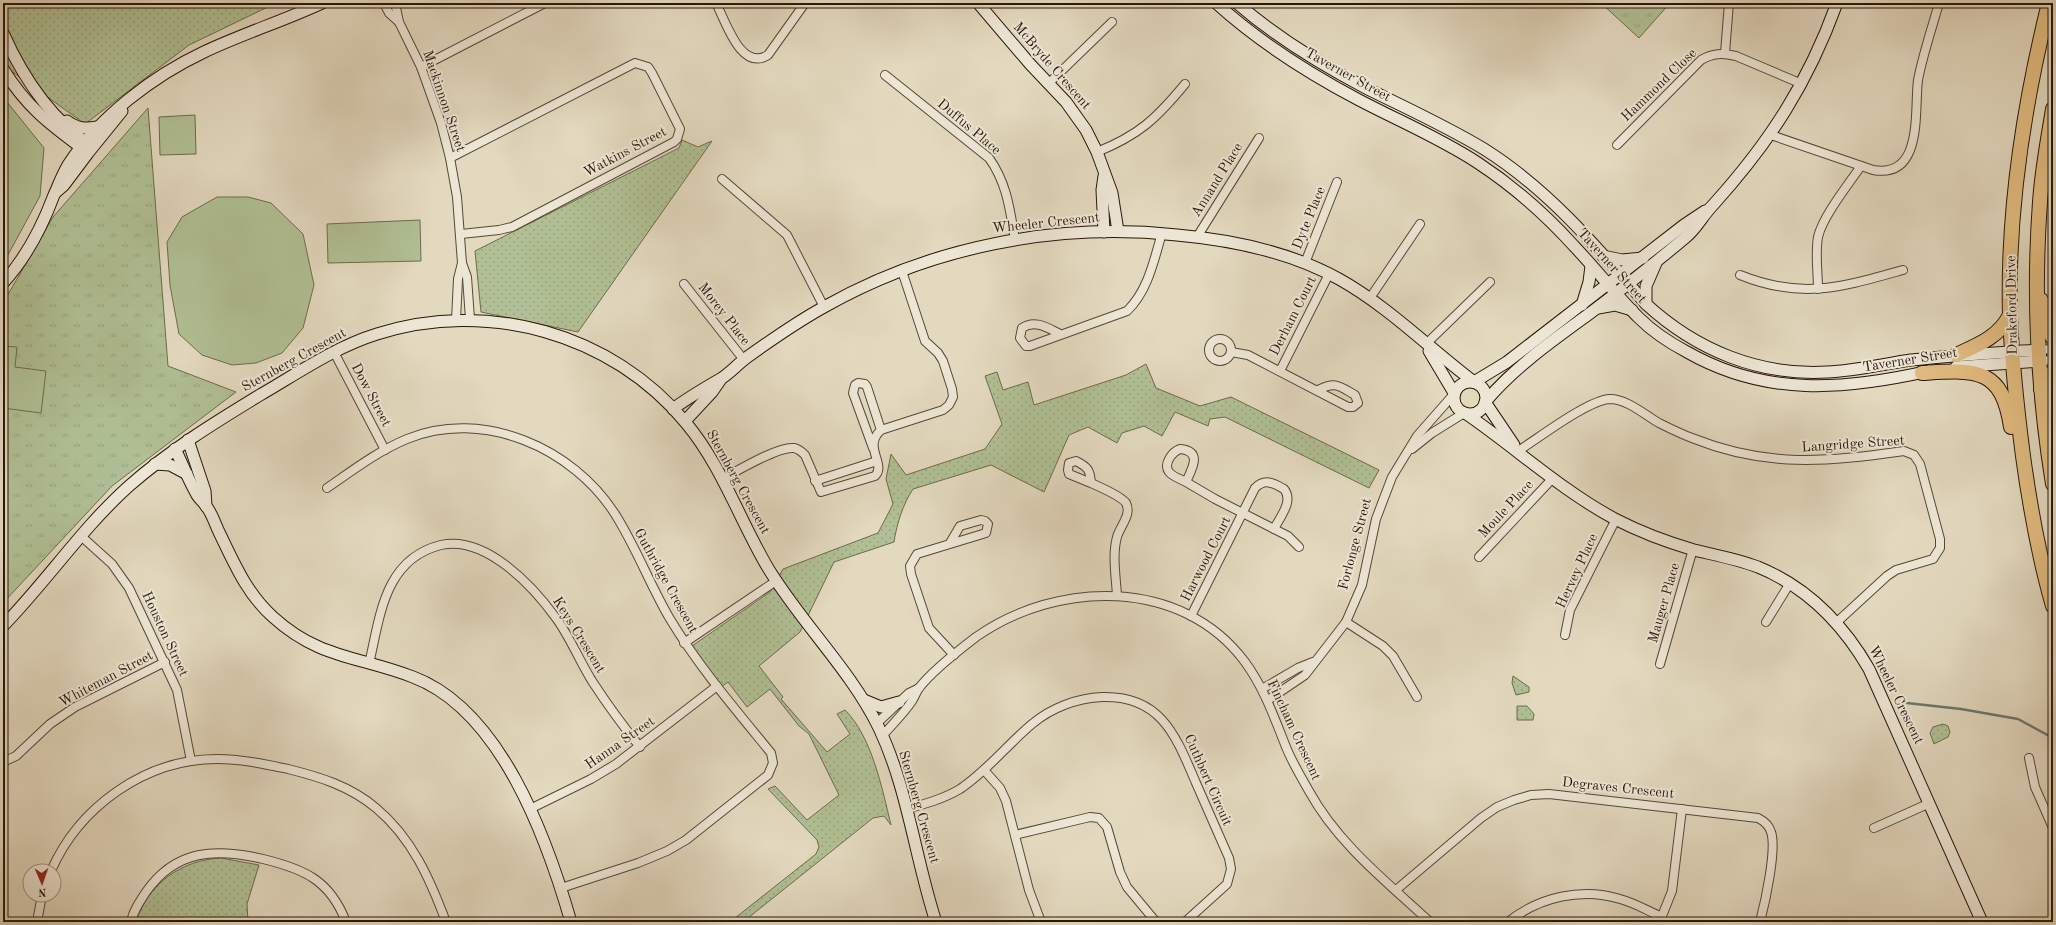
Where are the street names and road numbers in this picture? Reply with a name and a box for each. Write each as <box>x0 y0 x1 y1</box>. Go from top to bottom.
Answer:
street label: McBryde Crescent <box>1011 20 1094 112</box>
street label: Taverner Street <box>1303 46 1393 104</box>
street label: Hammond Close <box>1619 46 1699 124</box>
street label: Mackinnon Street <box>420 48 468 154</box>
street label: Duffus Place <box>935 97 1003 157</box>
street label: Watkins Street <box>581 124 669 180</box>
street label: Annand Place <box>1189 141 1245 219</box>
street label: Dyte Place <box>1290 185 1328 251</box>
street label: Wheeler Crescent <box>992 210 1101 236</box>
street label: Taverner Street <box>1575 226 1649 306</box>
street label: Drakeford Drive <box>2004 255 2020 355</box>
street label: Derham Court <box>1267 274 1319 358</box>
street label: Morey Place <box>695 280 753 348</box>
street label: Sternberg Crescent <box>240 326 349 394</box>
street label: Taverner Street <box>1862 346 1958 374</box>
street label: Dow Street <box>348 361 394 429</box>
street label: Sternberg Crescent <box>704 428 772 537</box>
street label: Langridge Street <box>1801 433 1905 455</box>
street label: Moule Place <box>1476 478 1536 540</box>
street label: Forlonge Street <box>1336 496 1374 591</box>
street label: Harwood Court <box>1179 514 1233 604</box>
street label: Guthridge Crescent <box>631 526 701 636</box>
street label: Hervey Place <box>1554 532 1600 610</box>
street label: Mauger Place <box>1646 561 1682 645</box>
street label: Houston Street <box>139 589 191 679</box>
street label: Keys Crescent <box>550 594 608 676</box>
street label: Wheeler Crescent <box>1866 643 1926 747</box>
street label: Whiteman Street <box>57 648 155 710</box>
street label: Fincham Crescent <box>1265 678 1323 782</box>
street label: Hanna Street <box>583 714 657 772</box>
street label: Cuthbert Circuit <box>1182 732 1235 828</box>
street label: Sternberg Crescent <box>896 749 942 865</box>
street label: Degraves Crescent <box>1561 775 1675 801</box>

